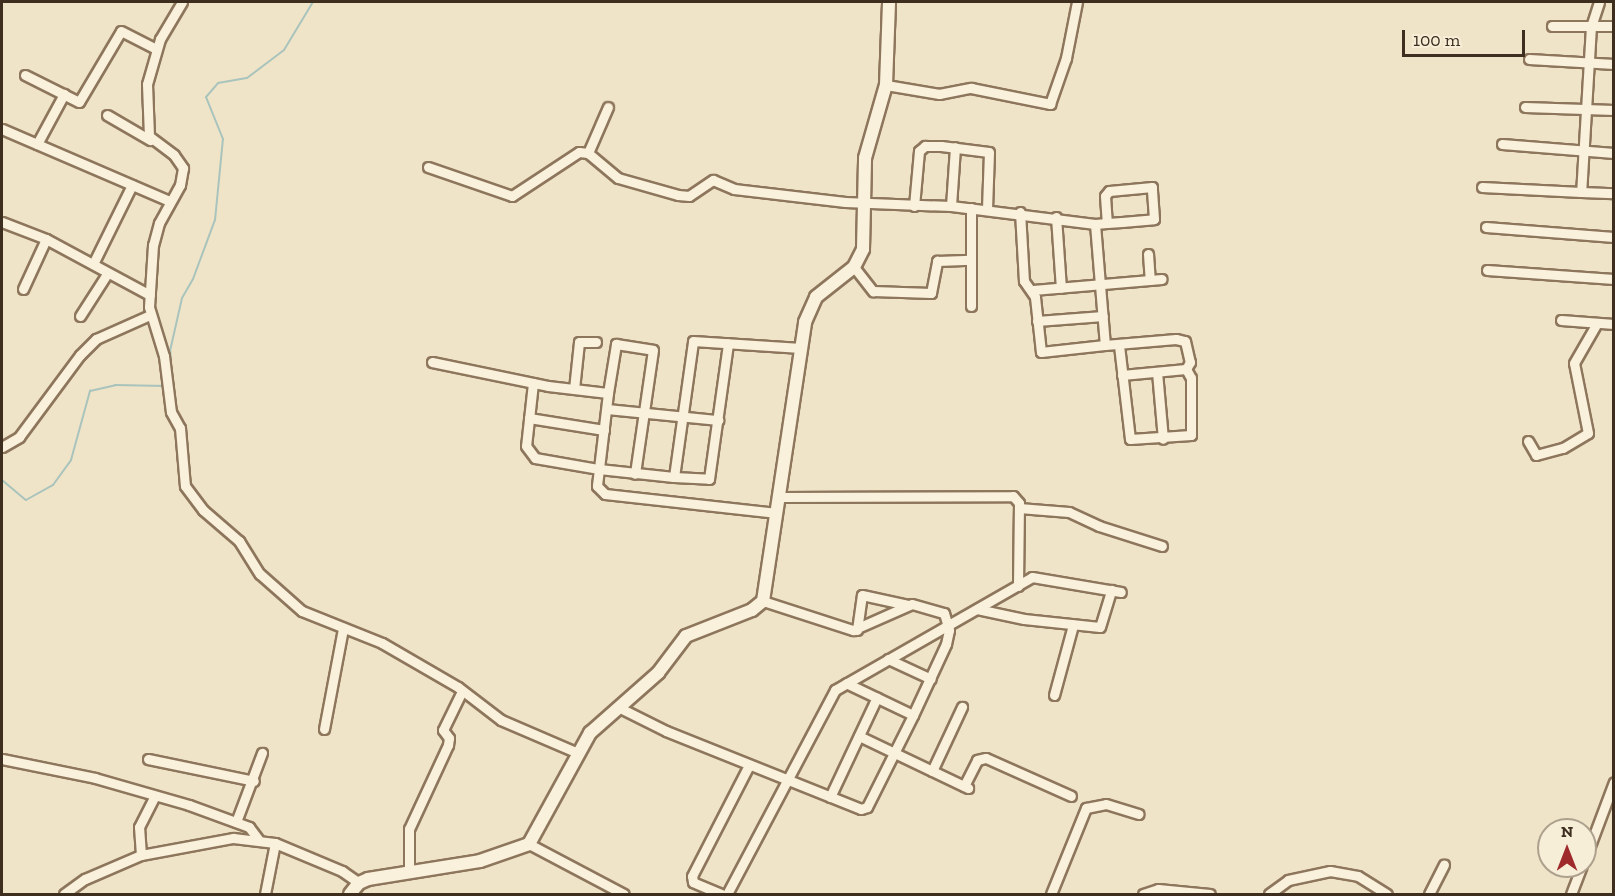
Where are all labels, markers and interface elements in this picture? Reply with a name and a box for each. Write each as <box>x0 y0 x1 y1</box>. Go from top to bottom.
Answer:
scale bar <box>1405 18 1528 56</box>
text: 100 m <box>1413 29 1460 51</box>
north arrow <box>1537 818 1597 878</box>
text: N <box>1561 822 1573 841</box>

